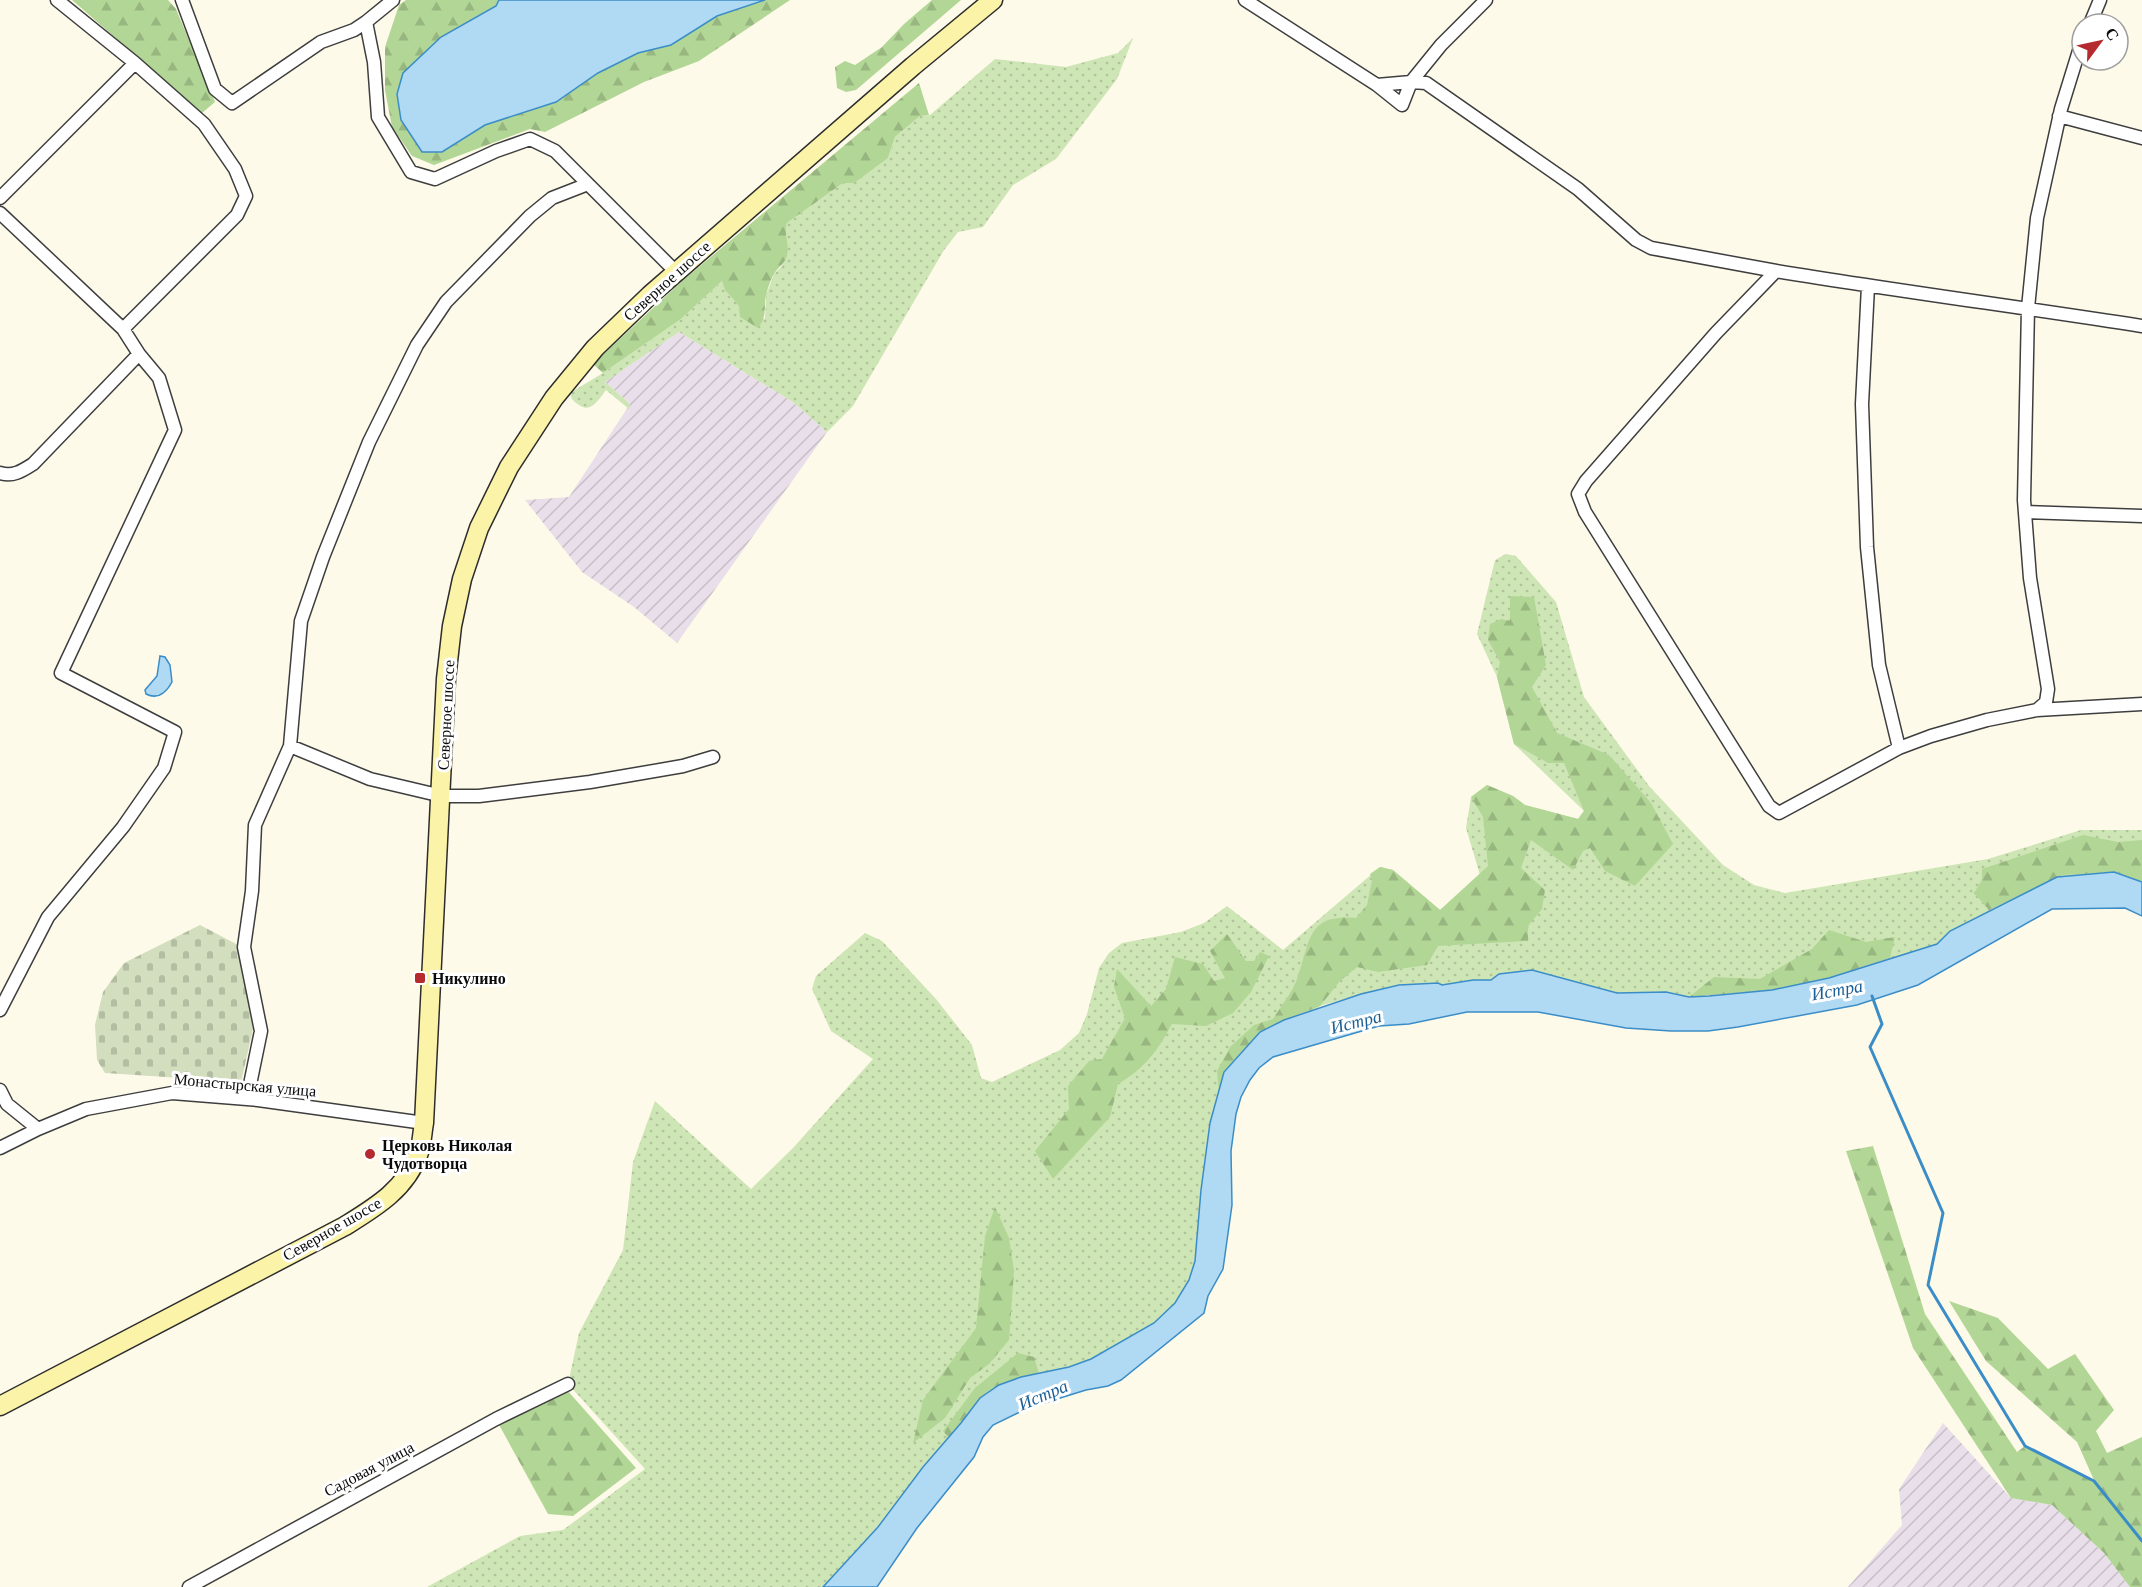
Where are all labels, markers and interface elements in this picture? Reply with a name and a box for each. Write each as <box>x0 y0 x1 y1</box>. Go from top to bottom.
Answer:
north arrow <box>2070 12 2130 72</box>
text: С <box>2102 25 2122 44</box>
street label: Северное шоссе <box>620 238 714 325</box>
street label: Северное шоссе <box>435 659 458 771</box>
place label: Никулино <box>432 970 506 988</box>
marker: Никулино <box>413 971 427 985</box>
water label: Истра <box>1809 976 1864 1005</box>
water label: Истра <box>1327 1006 1384 1038</box>
street label: Монастырская улица <box>173 1070 317 1101</box>
place label: Церковь Николая Чудотворца <box>382 1137 513 1173</box>
marker: Церковь Николая Чудотворца <box>363 1147 377 1161</box>
street label: Северное шоссе <box>280 1194 385 1265</box>
water label: Истра <box>1014 1376 1071 1415</box>
street label: Садовая улица <box>321 1438 417 1501</box>

